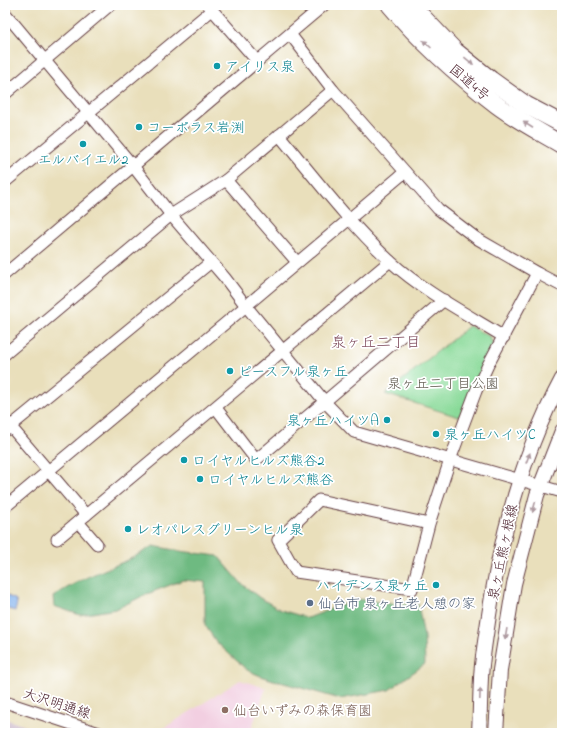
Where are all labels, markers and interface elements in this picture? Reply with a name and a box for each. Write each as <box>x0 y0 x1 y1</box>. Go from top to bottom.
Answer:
one-way arrow <box>422 39 432 49</box>
place label: アイリス泉 <box>225 57 294 78</box>
one-way arrow <box>463 57 474 66</box>
street label: 国道4号 <box>444 60 494 107</box>
marker: アイリス泉 <box>212 61 222 71</box>
place label: コーポラス岩渕 <box>147 118 244 139</box>
one-way arrow <box>523 121 534 129</box>
marker: コーポラス岩渕 <box>134 122 144 132</box>
marker: エルバイエル2 <box>78 139 88 149</box>
place label: エルバイエル2 <box>38 150 129 171</box>
district label: 泉ヶ丘二丁目 <box>331 332 421 354</box>
place label: ピースフル泉ヶ丘 <box>238 362 348 383</box>
marker: ピースフル泉ヶ丘 <box>225 366 235 376</box>
park label: 泉ヶ丘二丁目公園 <box>387 374 499 395</box>
place label: 泉ヶ丘ハイツA <box>286 411 379 432</box>
marker: 泉ヶ丘ハイツA <box>382 415 392 425</box>
place label: 泉ヶ丘ハイツC <box>444 425 536 446</box>
marker: 泉ヶ丘ハイツC <box>431 429 441 439</box>
place label: ロイヤルヒルズ熊谷2 <box>192 451 324 472</box>
one-way arrow <box>525 451 531 463</box>
marker: ロイヤルヒルズ熊谷2 <box>179 455 189 465</box>
place label: ロイヤルヒルズ熊谷 <box>208 470 333 491</box>
marker: ロイヤルヒルズ熊谷 <box>195 474 205 484</box>
one-way arrow <box>530 500 536 513</box>
street label: 泉ヶ丘熊ヶ根線 <box>483 502 524 602</box>
place label: レオパレスグリーンヒル泉 <box>136 520 303 541</box>
marker: レオパレスグリーンヒル泉 <box>123 524 133 534</box>
place label: ハイデンス泉ヶ丘 <box>316 576 428 597</box>
marker: ハイデンス泉ヶ丘 <box>431 580 441 590</box>
place label: 仙台市 泉ヶ丘老人憩の家 <box>318 594 476 615</box>
marker: 仙台市 泉ヶ丘老人憩の家 <box>305 598 315 608</box>
one-way arrow <box>503 627 509 640</box>
street label: 大沢明通線 <box>20 684 93 725</box>
one-way arrow <box>477 688 484 700</box>
place label: 仙台いずみの森保育園 <box>233 701 372 722</box>
marker: 仙台いずみの森保育園 <box>220 705 230 715</box>

